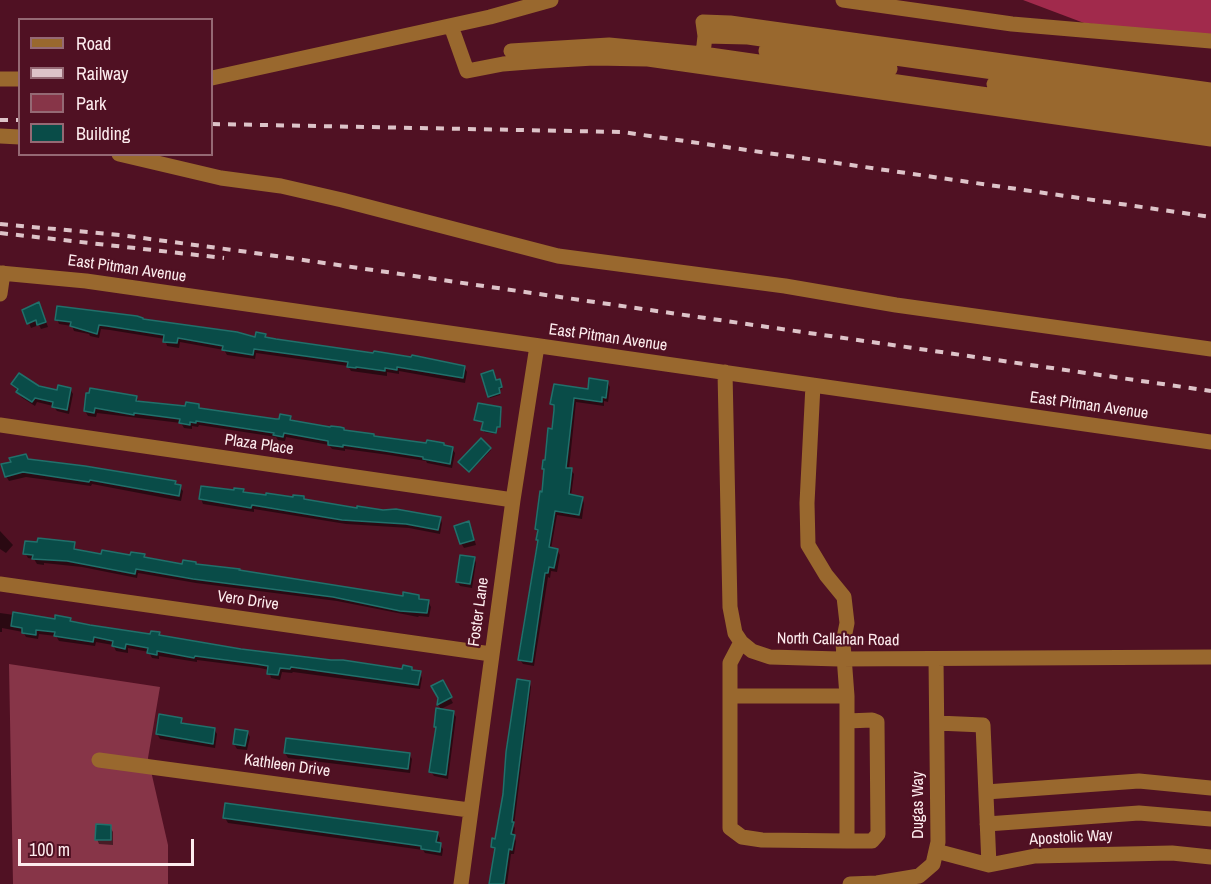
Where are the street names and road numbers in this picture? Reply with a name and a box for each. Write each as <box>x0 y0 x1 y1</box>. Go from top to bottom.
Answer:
street label: East Pitman Avenue <box>67 251 187 287</box>
street label: East Pitman Avenue <box>548 320 668 356</box>
street label: East Pitman Avenue <box>1029 388 1149 424</box>
street label: Plaza Place <box>223 431 295 459</box>
street label: Foster Lane <box>465 576 493 648</box>
street label: Vero Drive <box>216 587 280 615</box>
street label: North Callahan Road <box>777 629 899 651</box>
street label: Kathleen Drive <box>243 750 331 782</box>
street label: Dugas Way <box>909 771 929 839</box>
street label: Apostolic Way <box>1029 826 1113 850</box>

